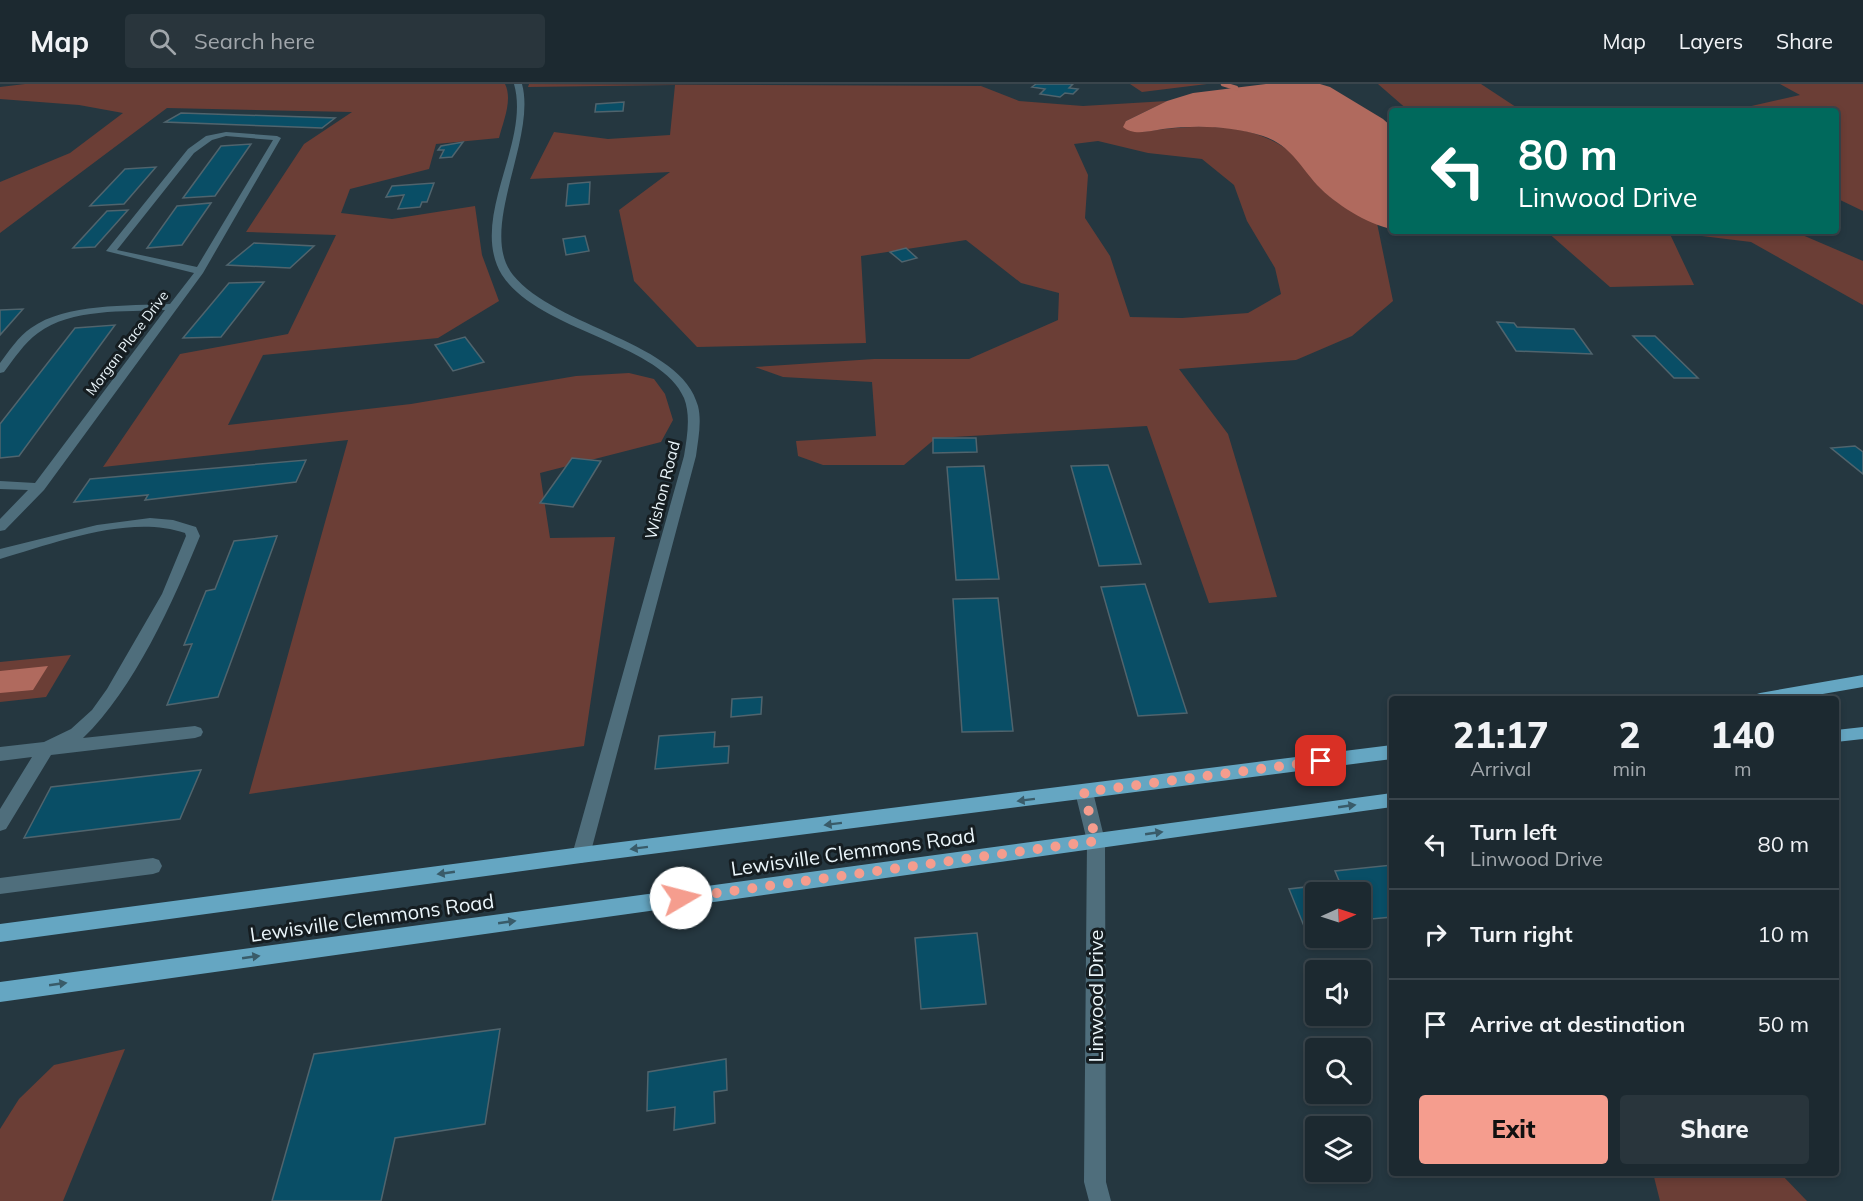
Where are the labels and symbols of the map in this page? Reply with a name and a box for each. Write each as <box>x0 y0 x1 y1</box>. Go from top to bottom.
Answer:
street label: Morgan Place Drive <box>82 287 172 399</box>
street label: Wishon Road <box>640 439 684 541</box>
pin <box>1295 735 1346 786</box>
one-way arrow <box>1017 795 1036 804</box>
one-way arrow <box>1337 801 1356 810</box>
one-way arrow <box>823 819 842 829</box>
street label: Lewisville Clemmons Road <box>729 822 977 881</box>
one-way arrow <box>1144 829 1163 838</box>
one-way arrow <box>630 843 649 853</box>
position arrow <box>649 866 713 930</box>
one-way arrow <box>436 869 455 878</box>
north arrow <box>1305 882 1371 948</box>
street label: Lewisville Clemmons Road <box>248 888 496 947</box>
one-way arrow <box>497 918 516 927</box>
street label: Linwood Drive <box>1083 930 1108 1062</box>
one-way arrow <box>242 953 261 962</box>
one-way arrow <box>49 980 68 989</box>

